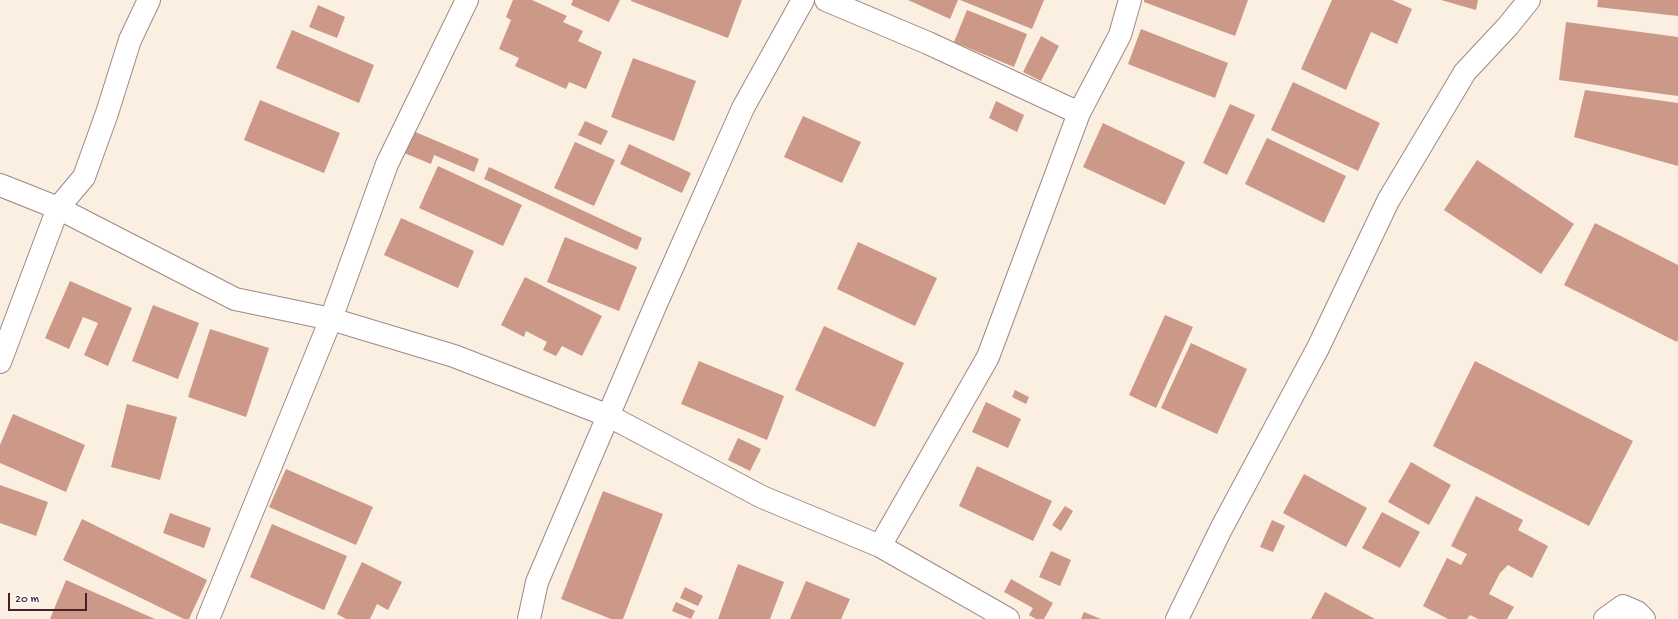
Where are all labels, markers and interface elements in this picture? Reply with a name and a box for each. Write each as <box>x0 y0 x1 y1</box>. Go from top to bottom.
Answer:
scale bar <box>10 585 89 611</box>
text: 20 m <box>15 593 39 607</box>

